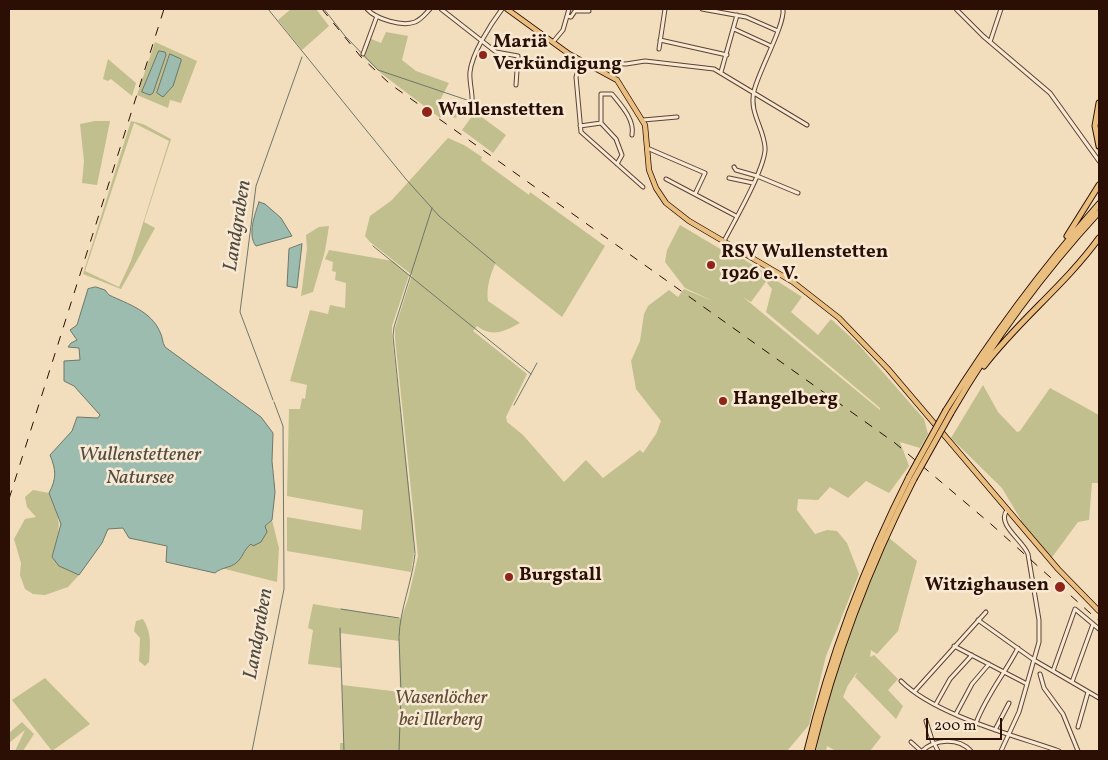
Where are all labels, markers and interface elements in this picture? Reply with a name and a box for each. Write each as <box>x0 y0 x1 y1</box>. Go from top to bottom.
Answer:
place label: Mariä Verkündigung <box>493 33 622 77</box>
marker: Mariä Verkündigung <box>477 49 489 61</box>
place label: Wullenstetten <box>438 101 564 123</box>
marker: Wullenstetten <box>420 105 434 119</box>
water label: Landgraben <box>220 179 258 273</box>
place label: RSV Wullenstetten 1926 e. V. <box>721 243 888 287</box>
marker: RSV Wullenstetten 1926 e. V. <box>705 259 717 271</box>
place label: Hangelberg <box>733 390 838 412</box>
marker: Hangelberg <box>717 395 729 407</box>
water label: Wullenstettener Natursee <box>79 444 201 491</box>
place label: Burgstall <box>519 566 602 588</box>
marker: Burgstall <box>503 571 515 583</box>
place label: Witzighausen <box>925 576 1049 598</box>
marker: Witzighausen <box>1053 580 1067 594</box>
water label: Landgraben <box>240 587 280 681</box>
park label: Wasenlöcher bei Illerberg <box>394 689 488 733</box>
scale bar <box>928 708 1004 740</box>
text: 200 m <box>934 716 977 737</box>

